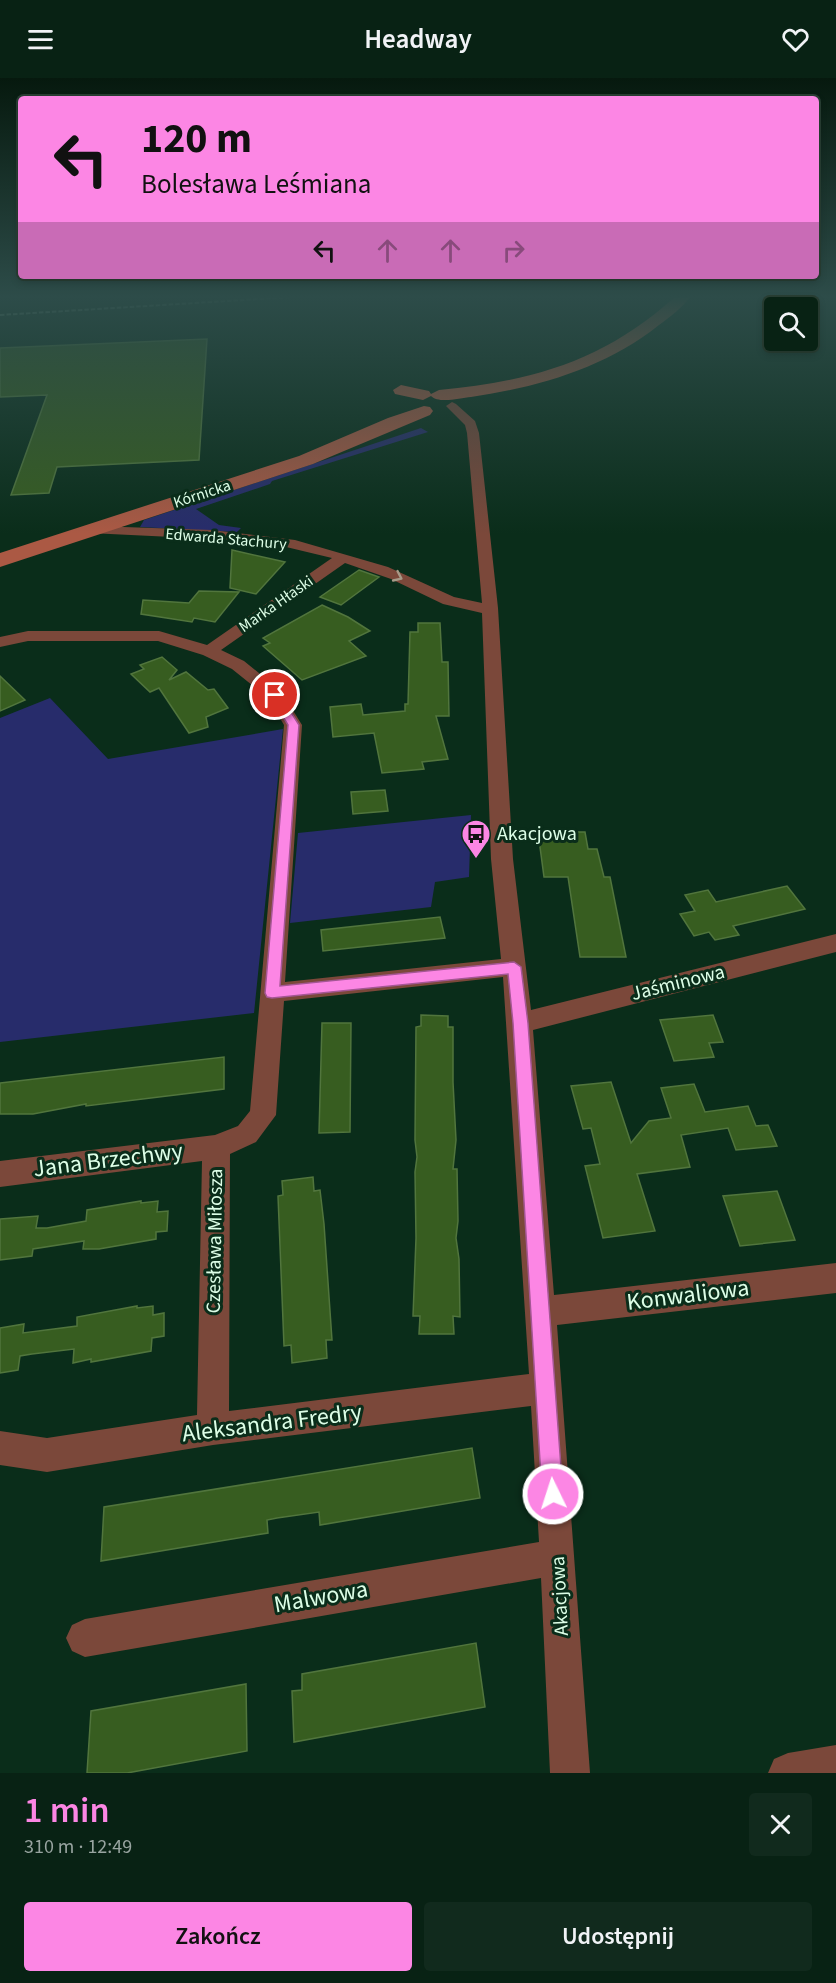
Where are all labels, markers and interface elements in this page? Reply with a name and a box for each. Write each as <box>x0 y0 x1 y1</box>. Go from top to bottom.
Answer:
text: Headway <box>364 20 472 59</box>
icon: menu <box>24 23 57 56</box>
icon: heart <box>779 23 812 56</box>
text: 120 m <box>141 109 252 169</box>
icon: left <box>42 120 120 198</box>
text: Bolesława Leśmiana <box>141 165 371 204</box>
icon: left <box>308 234 341 267</box>
icon: ahead <box>371 234 404 267</box>
icon: ahead <box>434 234 467 267</box>
icon: right <box>497 234 530 267</box>
map controls <box>764 297 818 351</box>
button: search <box>764 297 818 351</box>
street label: Kórnicka <box>170 474 234 514</box>
street label: Edwarda Stachury <box>165 523 288 555</box>
one-way arrow <box>391 569 402 581</box>
street label: Marka Hłaski <box>234 570 318 638</box>
pin <box>249 669 300 720</box>
icon: arrive <box>258 678 291 711</box>
bus stop icon: Akacjowa <box>460 818 492 860</box>
place label: Akacjowa <box>497 820 577 848</box>
street label: Jaśminowa <box>628 958 728 1008</box>
street label: Jana Brzechwy <box>31 1133 185 1187</box>
street label: Czesława Miłosza <box>200 1168 230 1314</box>
street label: Konwaliowa <box>625 1270 751 1320</box>
street label: Aleksandra Fredry <box>180 1395 364 1451</box>
position arrow <box>521 1462 585 1526</box>
street label: Akacjowa <box>544 1555 576 1637</box>
street label: Malwowa <box>271 1572 371 1622</box>
text: 1 min <box>24 1785 110 1836</box>
button: close <box>749 1793 812 1856</box>
text: 310 m · 12:49 <box>24 1833 132 1861</box>
button: Zakończ <box>24 1902 412 1971</box>
button: Udostępnij <box>424 1902 812 1971</box>

